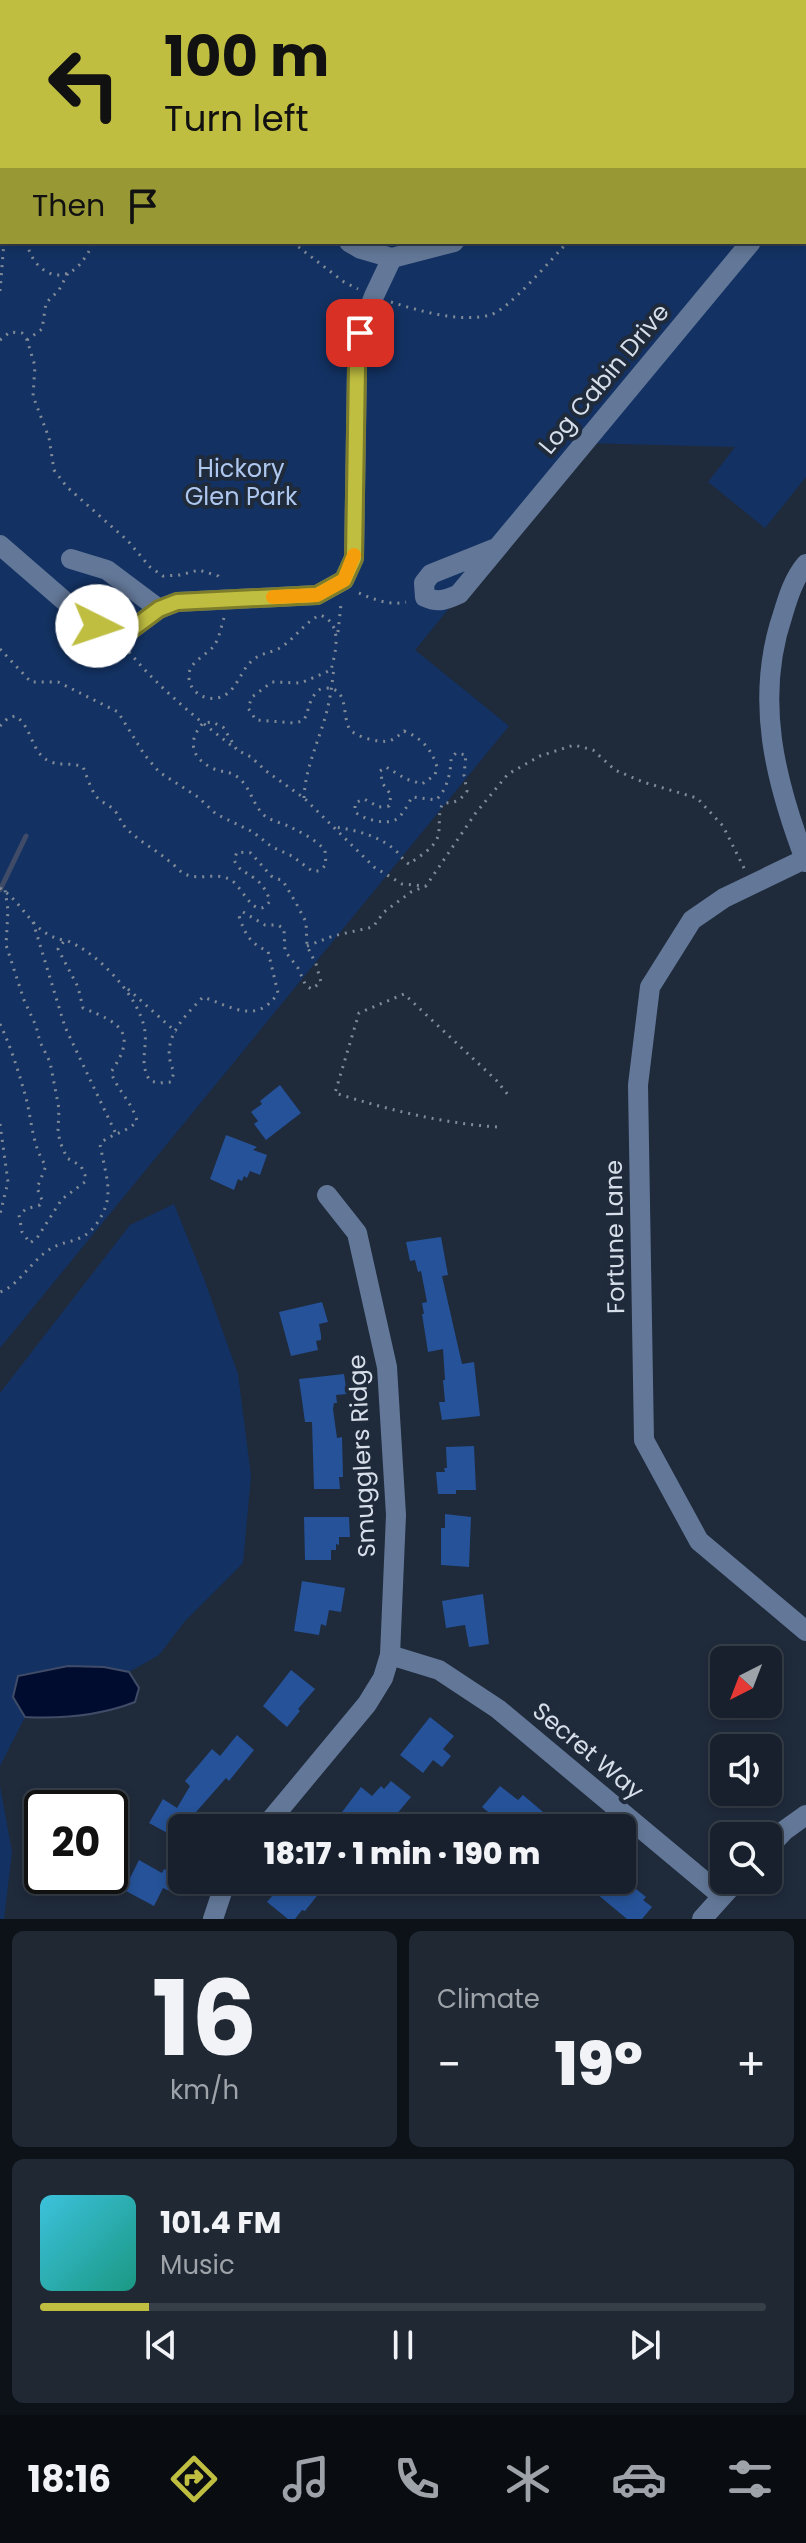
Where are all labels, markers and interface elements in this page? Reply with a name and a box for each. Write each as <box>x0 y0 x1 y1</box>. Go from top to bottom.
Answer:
text: 100 m <box>164 17 329 96</box>
icon: left <box>32 32 136 136</box>
text: Turn left <box>164 93 309 144</box>
text: Then <box>32 184 105 227</box>
icon: arrive <box>121 184 165 228</box>
street label: Log Cabin Drive <box>531 296 676 461</box>
pin <box>326 299 394 367</box>
icon: arrive <box>338 311 382 355</box>
park label: Hickory Glen Park <box>185 452 298 513</box>
position arrow <box>55 584 139 668</box>
street label: Fortune Lane <box>597 1160 632 1314</box>
street label: Smugglers Ridge <box>340 1354 383 1558</box>
north arrow <box>710 1646 782 1718</box>
map controls <box>710 1646 782 1894</box>
street label: Secret Way <box>526 1694 651 1807</box>
button: sound <box>710 1734 782 1806</box>
speed limit sign: 20 <box>24 1790 128 1894</box>
button: search <box>710 1822 782 1894</box>
text: 18:17 · 1 min · 190 m <box>264 1832 540 1875</box>
text: 16 <box>152 1946 257 2091</box>
text: Climate <box>437 1981 540 2017</box>
text: 19° <box>554 2022 643 2106</box>
text: − <box>437 2034 461 2095</box>
text: + <box>736 2034 766 2095</box>
text: km/h <box>170 2072 239 2108</box>
text: 101.4 FM <box>160 2201 281 2244</box>
text: Music <box>160 2247 235 2283</box>
icon: previous <box>139 2323 183 2367</box>
icon: pause <box>381 2323 425 2367</box>
icon: next <box>623 2323 667 2367</box>
icon: directions <box>166 2451 222 2507</box>
icon: music <box>278 2451 334 2507</box>
icon: phone <box>389 2451 445 2507</box>
icon: climate <box>500 2451 556 2507</box>
icon: car <box>611 2451 667 2507</box>
icon: filters <box>722 2451 778 2507</box>
text: 18:16 <box>28 2454 111 2505</box>

